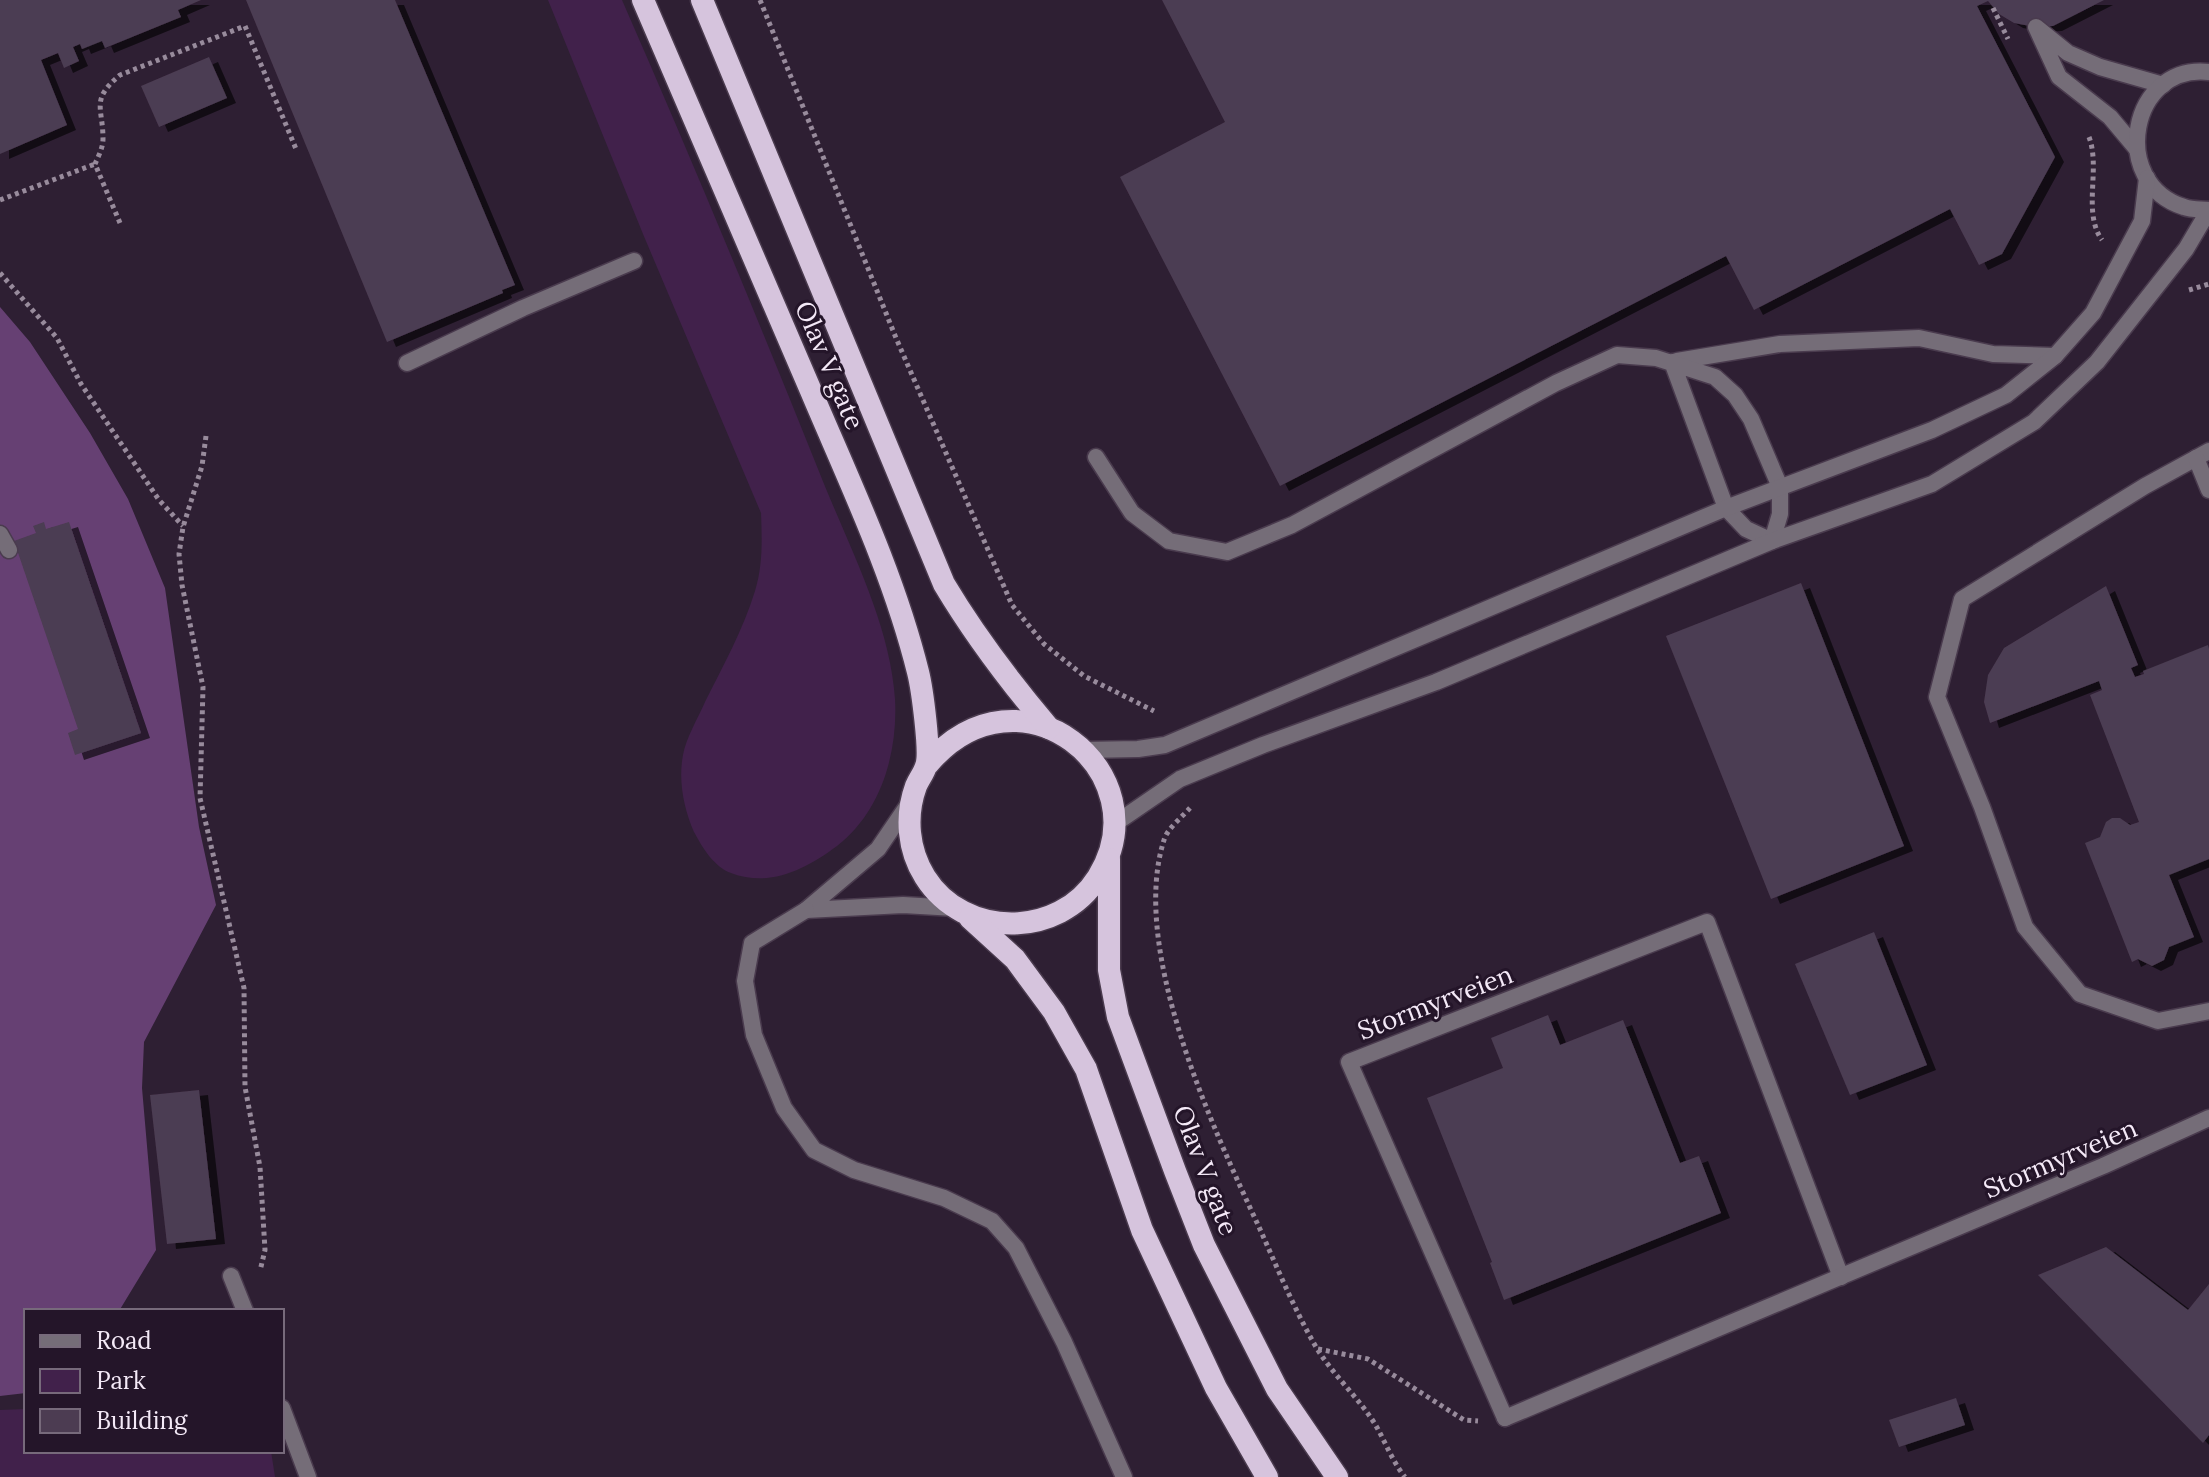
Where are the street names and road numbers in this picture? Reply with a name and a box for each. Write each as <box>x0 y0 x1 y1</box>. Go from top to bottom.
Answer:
street label: Olav V gate <box>788 296 872 434</box>
street label: Stormyrveien <box>1353 957 1517 1047</box>
street label: Olav V gate <box>1166 1100 1246 1240</box>
street label: Stormyrveien <box>1978 1111 2142 1205</box>

